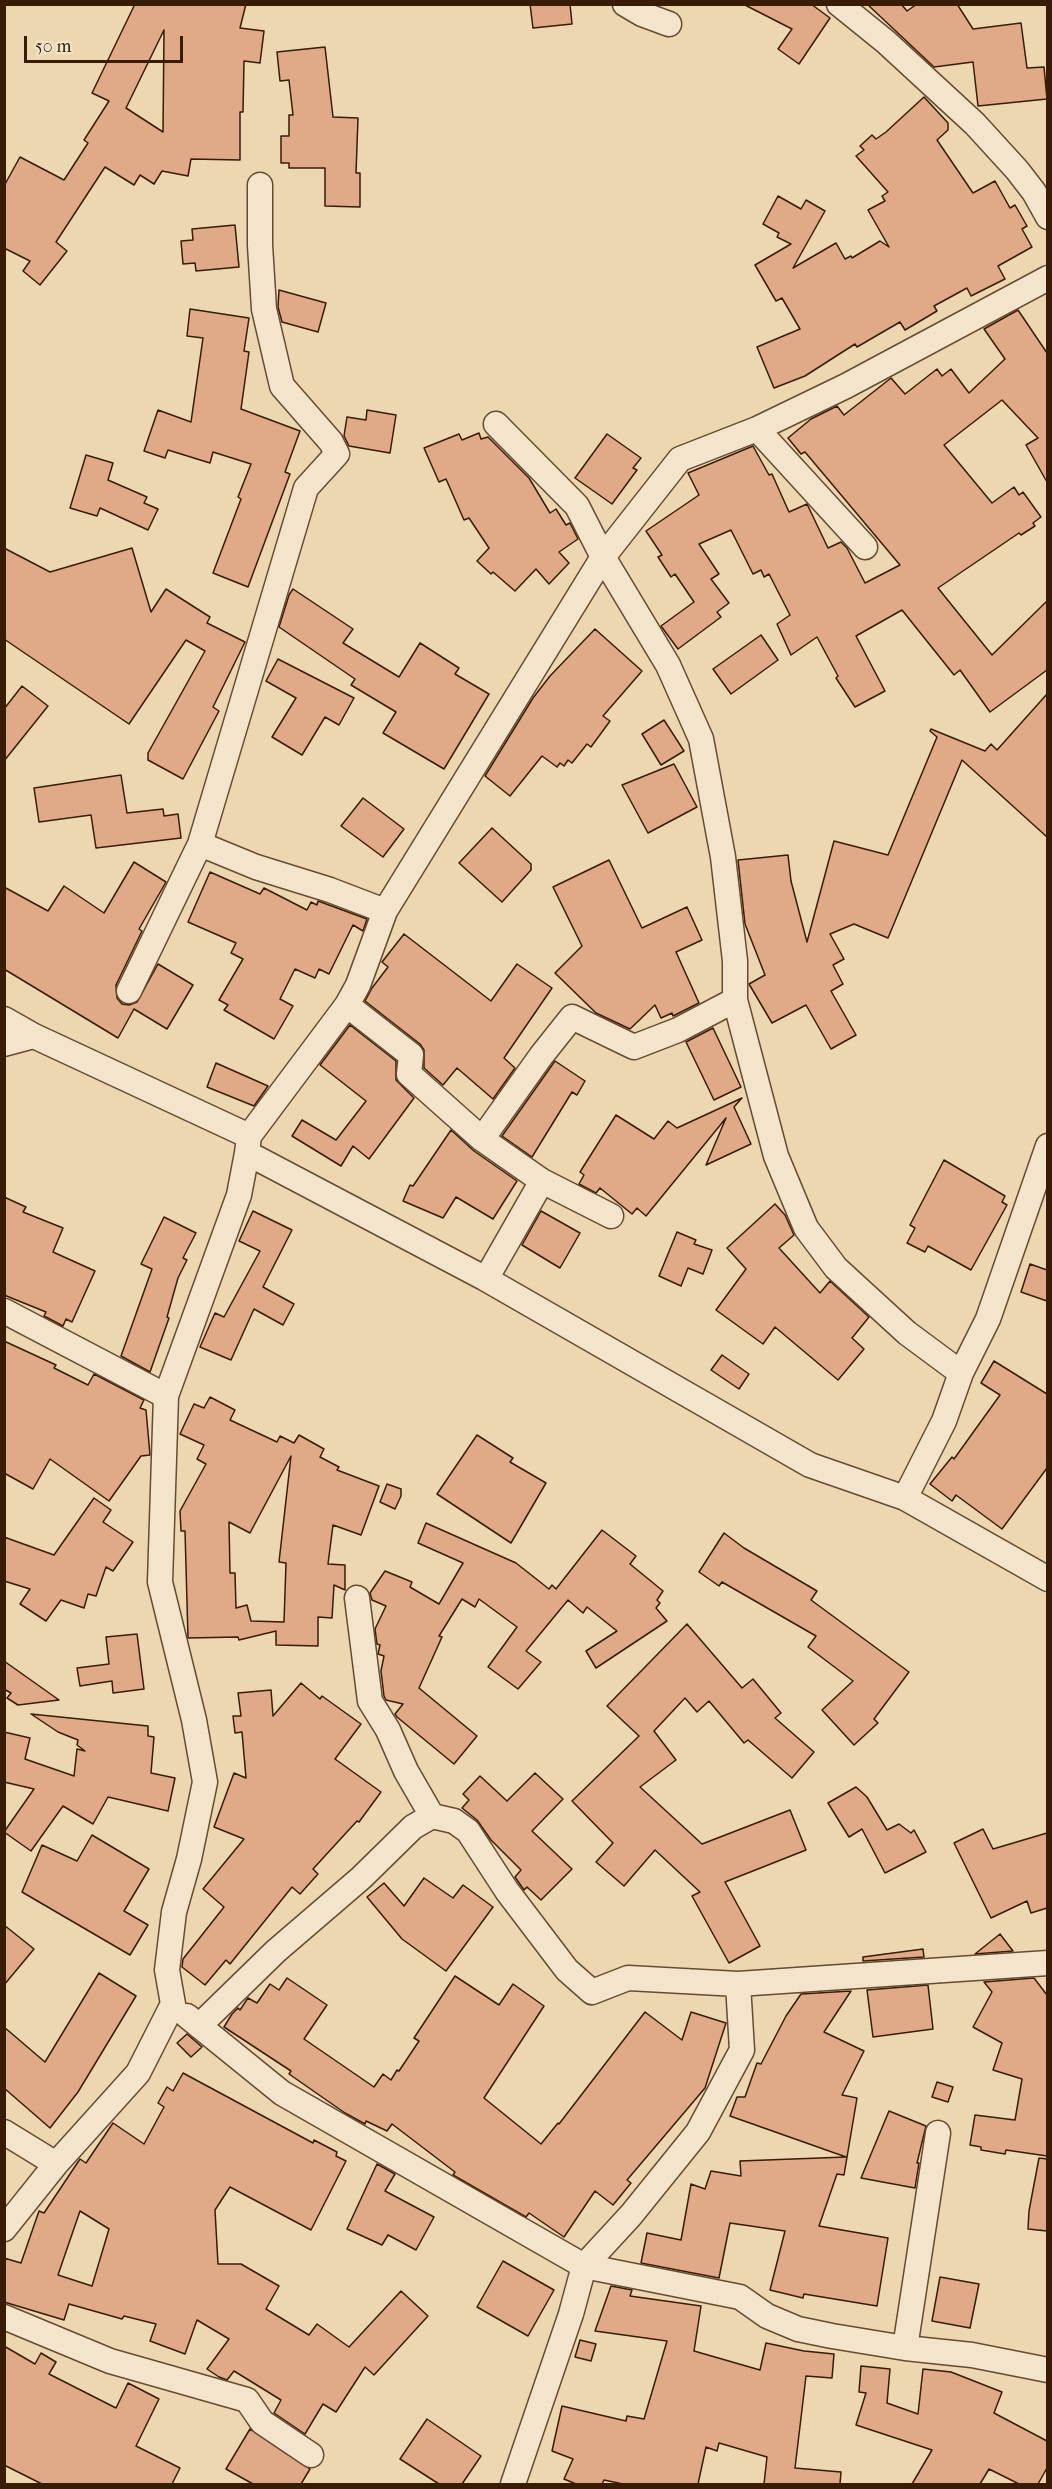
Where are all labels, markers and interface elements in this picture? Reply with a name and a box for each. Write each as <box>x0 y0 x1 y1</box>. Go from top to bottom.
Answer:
scale bar <box>27 24 186 62</box>
text: 50 m <box>35 36 71 57</box>

